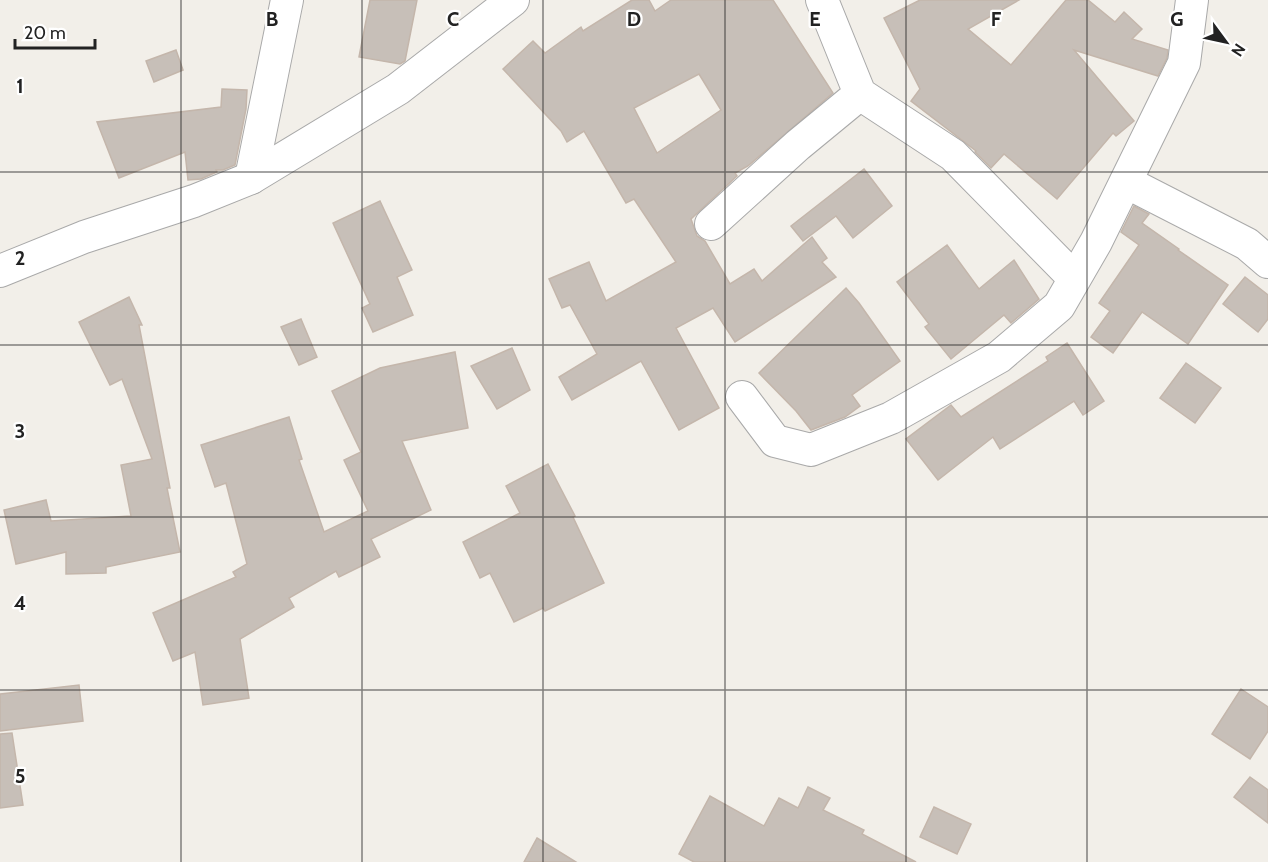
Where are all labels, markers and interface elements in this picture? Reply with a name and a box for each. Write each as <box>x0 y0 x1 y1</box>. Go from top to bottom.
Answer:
text: B <box>266 7 278 31</box>
text: C <box>447 7 459 31</box>
text: D <box>627 7 641 31</box>
text: E <box>809 7 821 31</box>
text: F <box>991 7 1002 31</box>
text: G <box>1170 7 1184 31</box>
scale bar <box>15 12 94 50</box>
north arrow <box>1196 12 1256 72</box>
text: 20 m <box>24 22 66 44</box>
text: N <box>1227 40 1249 60</box>
text: 1 <box>16 74 24 98</box>
text: 2 <box>15 246 25 270</box>
text: 3 <box>15 419 25 443</box>
text: 4 <box>14 591 26 615</box>
text: 5 <box>15 764 25 788</box>

